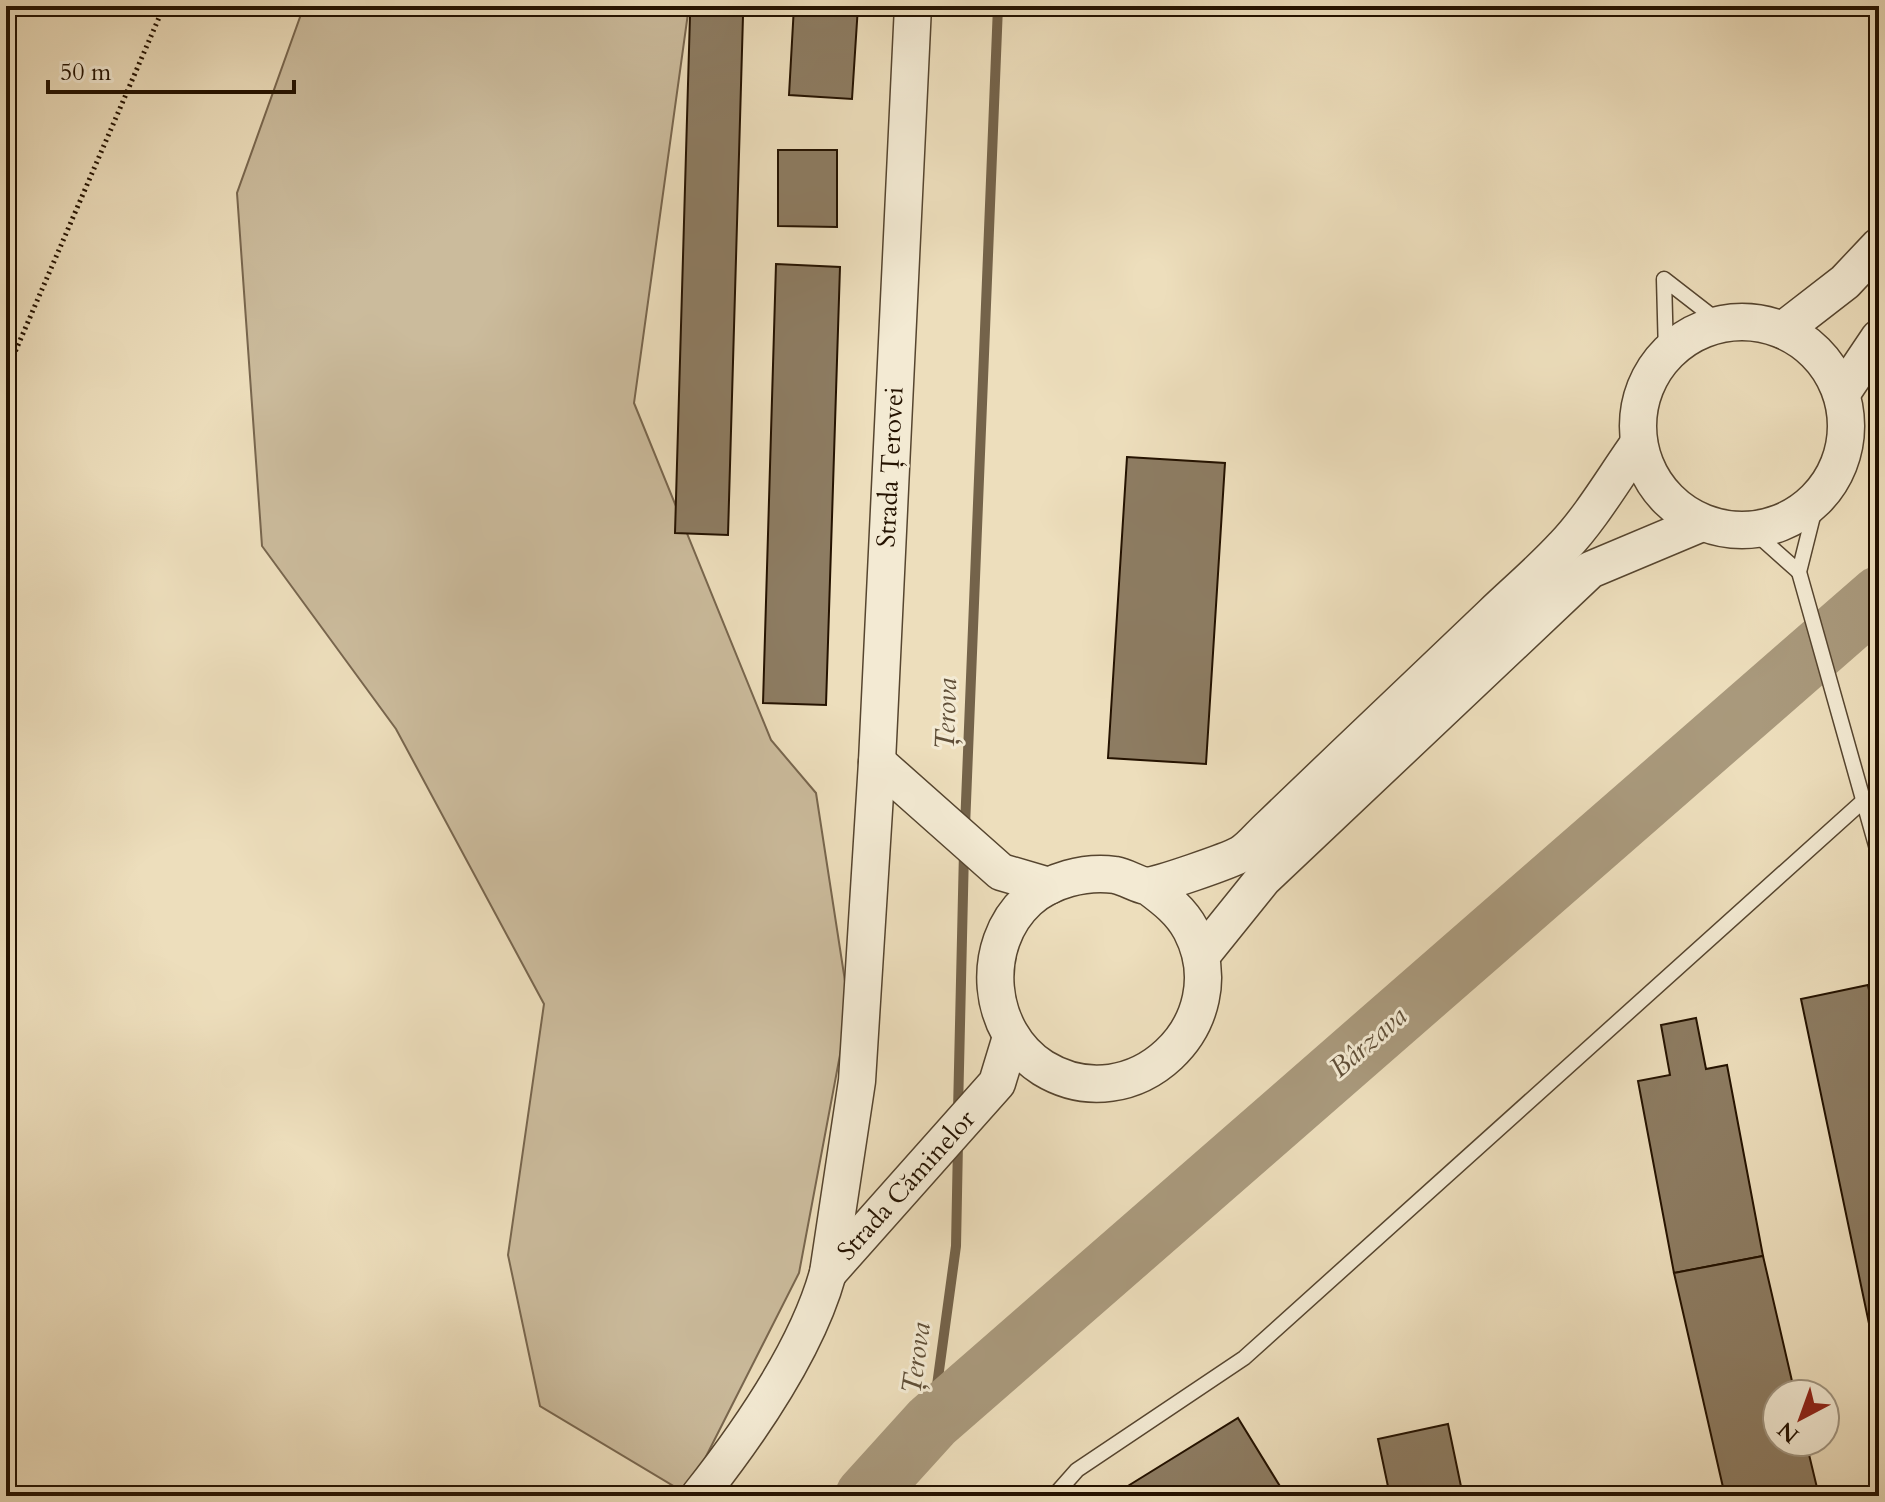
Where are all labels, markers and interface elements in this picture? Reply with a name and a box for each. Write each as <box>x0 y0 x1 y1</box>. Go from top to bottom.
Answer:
scale bar <box>48 44 294 94</box>
text: 50 m <box>60 56 112 89</box>
street label: Strada Țerovei <box>868 386 912 548</box>
water label: Țerova <box>926 677 966 751</box>
water label: Bârzava <box>1321 998 1415 1086</box>
street label: Strada Căminelor <box>829 1102 983 1268</box>
water label: Țerova <box>892 1320 940 1396</box>
north arrow <box>1761 1378 1841 1458</box>
text: N <box>1771 1415 1806 1450</box>

